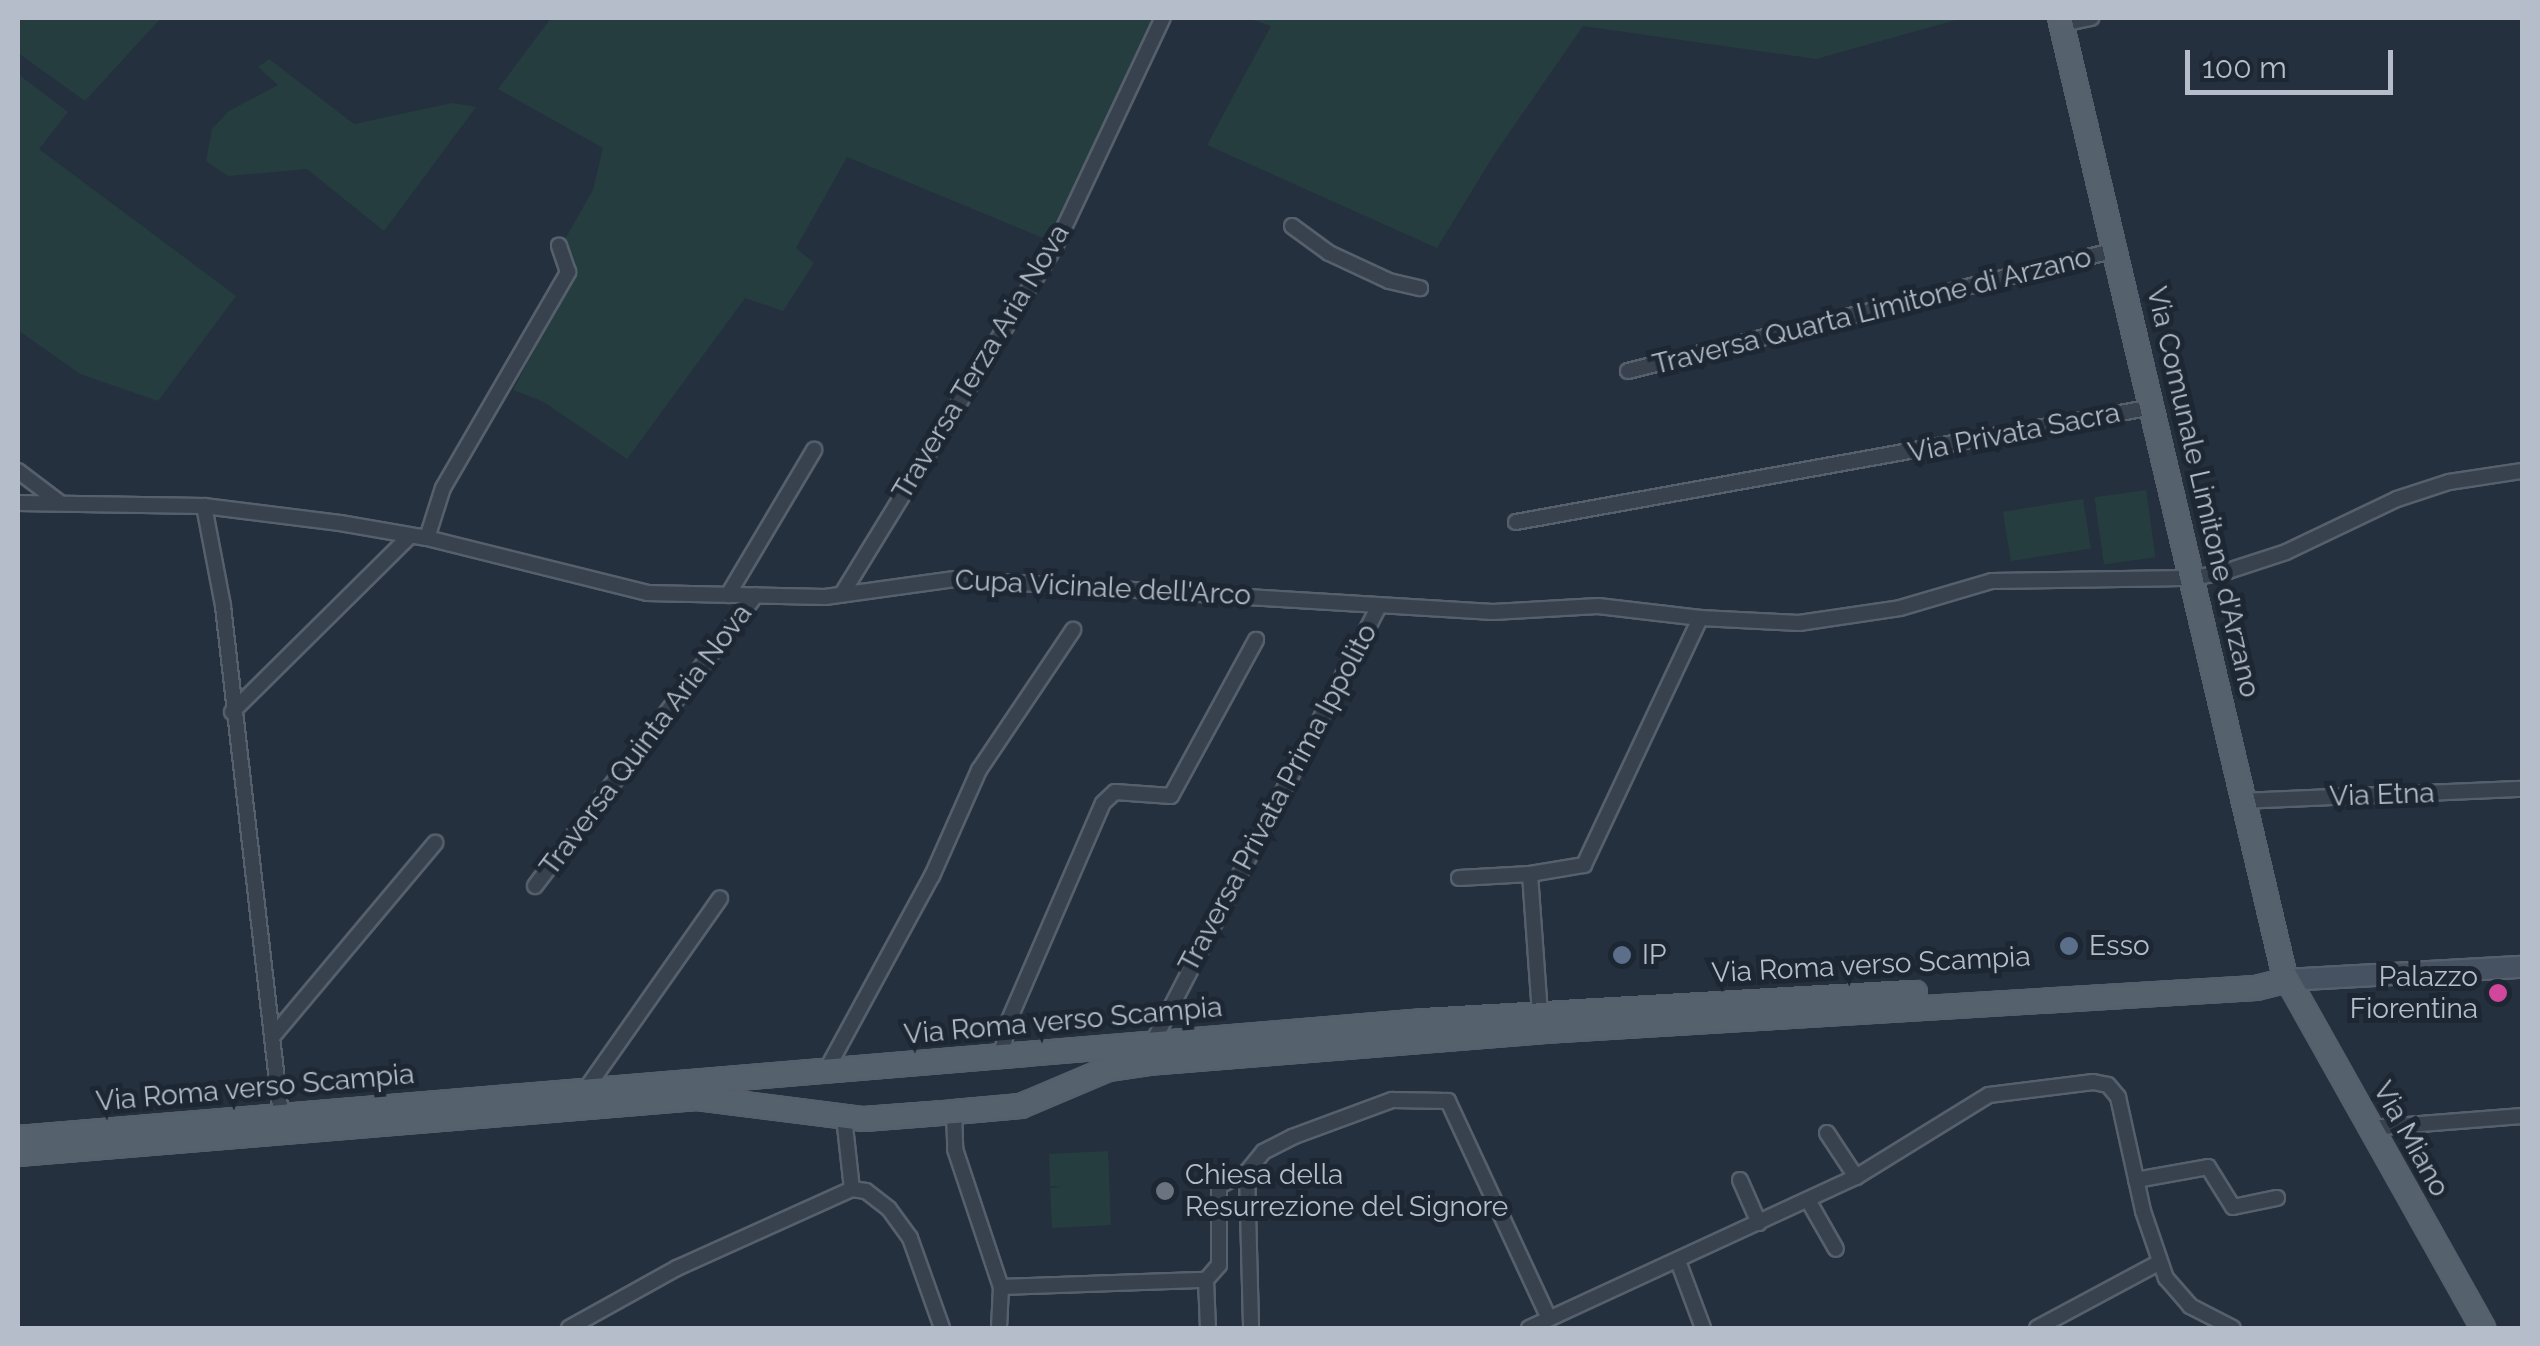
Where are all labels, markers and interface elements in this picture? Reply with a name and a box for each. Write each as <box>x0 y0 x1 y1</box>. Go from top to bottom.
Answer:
scale bar <box>2190 30 2398 92</box>
text: 100 m <box>2202 50 2287 85</box>
street label: Traversa Terza Aria Nova <box>885 218 1077 506</box>
street label: Traversa Quarta Limitone di Arzano <box>1649 240 2095 382</box>
street label: Via Comunale Limitone d'Arzano <box>2139 283 2267 701</box>
street label: Via Privata Sacra <box>1905 396 2123 470</box>
street label: Cupa Vicinale dell'Arco <box>954 563 1252 613</box>
street label: Traversa Quinta Aria Nova <box>533 597 759 883</box>
street label: Traversa Privata Prima Ippolito <box>1172 618 1384 978</box>
street label: Via Etna <box>2329 776 2435 814</box>
place label: Esso <box>2089 929 2150 963</box>
marker: Esso <box>2058 935 2080 957</box>
place label: IP <box>1642 938 1666 972</box>
street label: Via Roma verso Scampia <box>1710 940 2032 990</box>
marker: IP <box>1611 944 1633 966</box>
place label: Palazzo Fiorentina <box>2350 960 2478 1026</box>
marker: Palazzo Fiorentina <box>2487 982 2509 1004</box>
street label: Via Roma verso Scampia <box>902 990 1224 1052</box>
street label: Via Roma verso Scampia <box>94 1057 416 1119</box>
street label: Via Miano <box>2366 1076 2456 1202</box>
place label: Chiesa della Resurrezione del Signore <box>1185 1158 1509 1224</box>
marker: Chiesa della Resurrezione del Signore <box>1154 1180 1176 1202</box>

